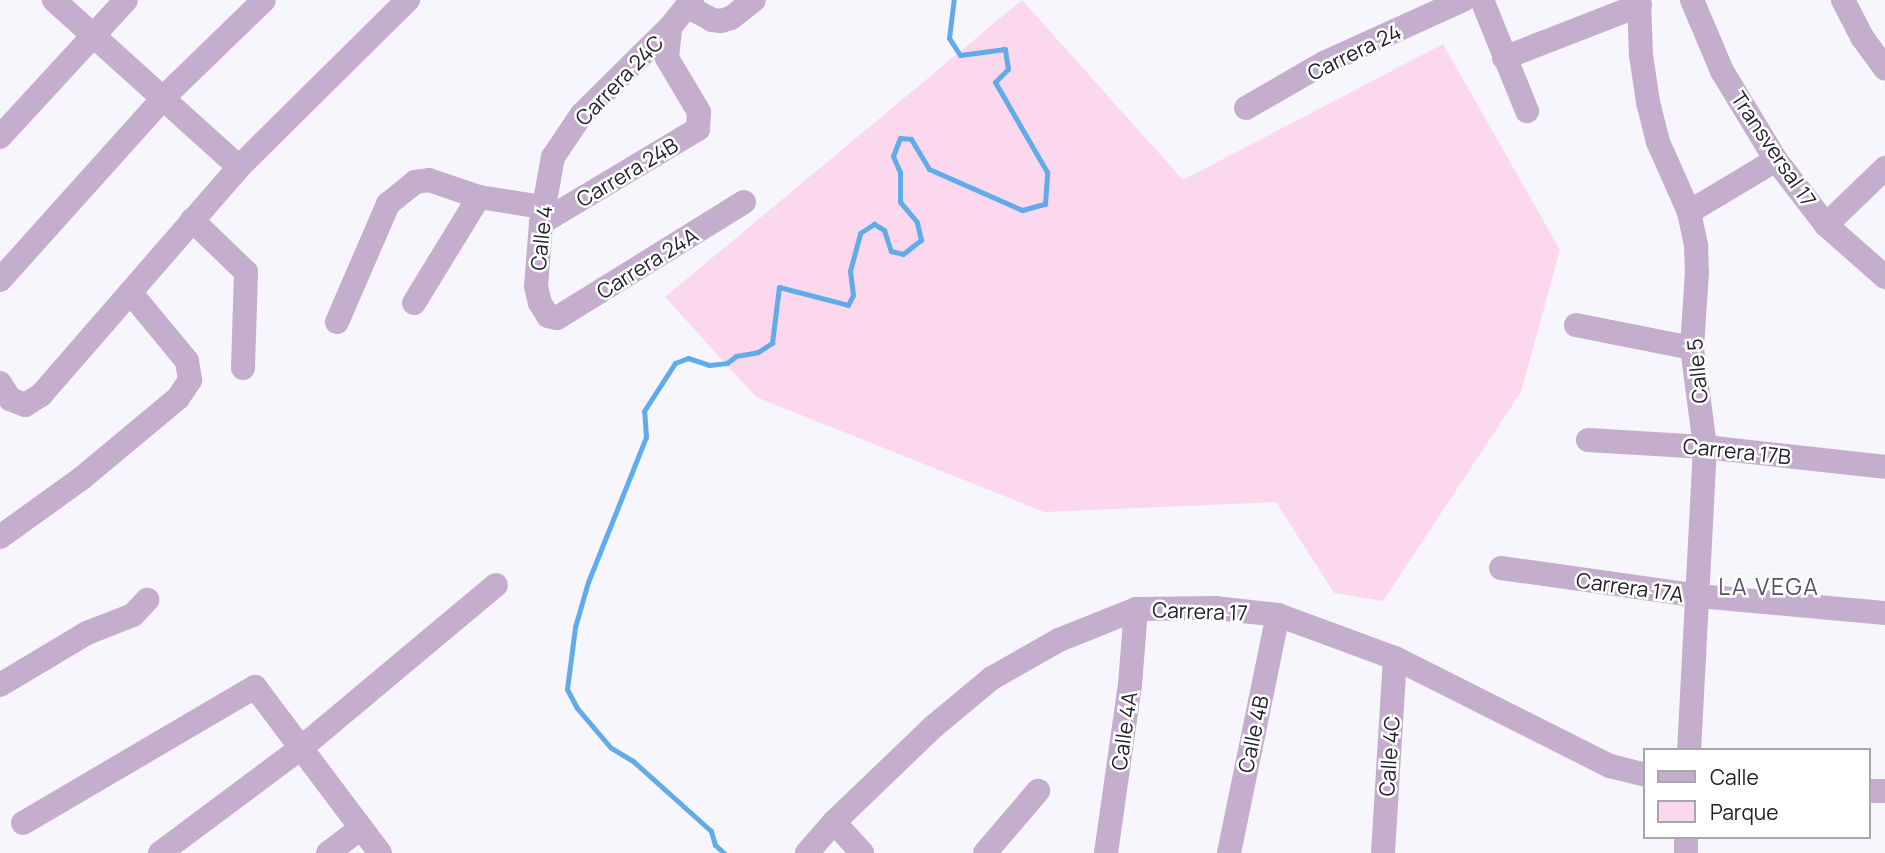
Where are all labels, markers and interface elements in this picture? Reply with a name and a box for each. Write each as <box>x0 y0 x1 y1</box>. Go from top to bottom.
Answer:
street label: Carrera 24 <box>1303 19 1405 85</box>
street label: Carrera 24C <box>570 30 668 130</box>
street label: Transversal 17 <box>1726 87 1822 211</box>
street label: Carrera 24B <box>572 132 682 212</box>
street label: Calle 4 <box>525 204 557 272</box>
street label: Carrera 24A <box>592 222 702 304</box>
street label: Calle 5 <box>1682 337 1712 405</box>
street label: Carrera 17B <box>1682 433 1792 469</box>
street label: Carrera 17A <box>1575 567 1685 607</box>
district label: LA VEGA <box>1719 572 1819 600</box>
street label: Carrera 17 <box>1152 597 1248 625</box>
street label: Calle 4A <box>1106 690 1142 772</box>
street label: Calle 4B <box>1233 693 1273 775</box>
street label: Calle 4C <box>1374 715 1404 797</box>
legend <box>1644 748 1871 839</box>
text: Calle <box>1710 763 1759 791</box>
text: Parque <box>1710 798 1779 826</box>

